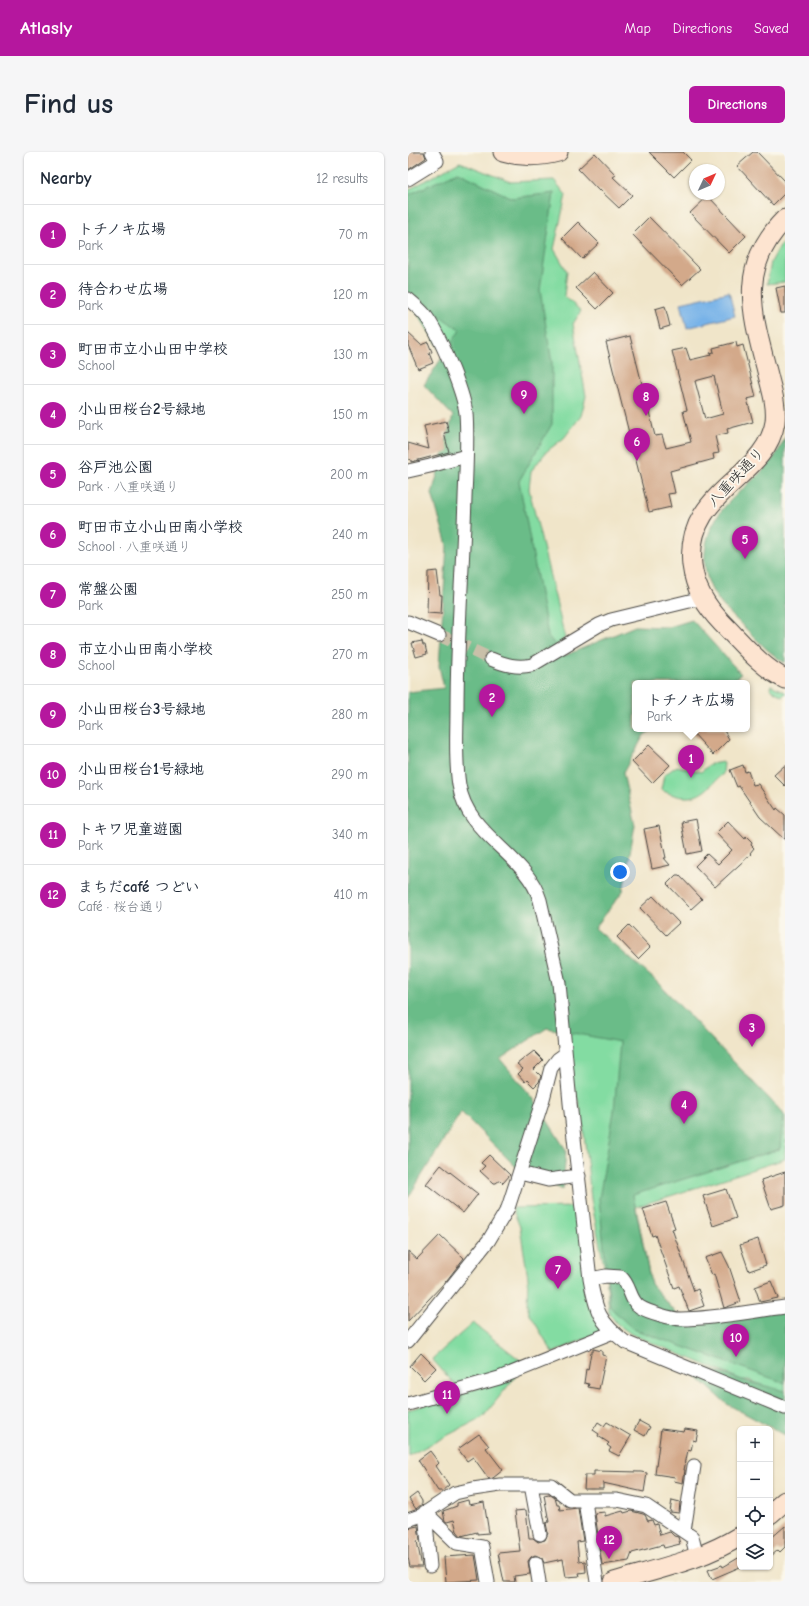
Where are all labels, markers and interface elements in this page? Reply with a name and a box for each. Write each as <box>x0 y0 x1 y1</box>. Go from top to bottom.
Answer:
text: Atlasly <box>20 17 72 39</box>
text: Map <box>624 20 651 37</box>
text: Directions <box>673 20 732 37</box>
text: Saved <box>754 20 789 37</box>
button: Directions <box>689 86 785 123</box>
text: Find us <box>24 88 113 120</box>
north arrow <box>689 164 725 200</box>
text: Nearby <box>40 169 91 188</box>
text: 12 results <box>316 171 368 186</box>
text: トチノキ広場 <box>78 220 166 238</box>
text: 1 <box>50 227 56 242</box>
text: 70 m <box>339 227 368 242</box>
text: Park <box>78 238 103 253</box>
text: 待合わせ広場 <box>78 280 168 298</box>
text: 2 <box>50 287 56 302</box>
text: 120 m <box>333 287 368 302</box>
text: Park <box>78 298 103 313</box>
text: 町田市立小山田中学校 <box>78 340 228 358</box>
text: 3 <box>50 347 56 362</box>
text: 130 m <box>333 347 368 362</box>
text: School <box>78 358 115 373</box>
pin: 9 <box>511 381 537 414</box>
pin: 8 <box>633 383 659 416</box>
text: 小山田桜台2号緑地 <box>78 400 205 418</box>
text: 4 <box>50 407 56 422</box>
text: 150 m <box>333 407 368 422</box>
text: Park <box>78 418 103 433</box>
pin: 6 <box>624 428 650 461</box>
street label: 八重咲通り <box>704 443 768 511</box>
text: 谷戸池公園 <box>78 458 153 476</box>
text: 5 <box>50 467 56 482</box>
text: 200 m <box>330 467 368 482</box>
text: Park · 八重咲通り <box>78 479 179 494</box>
text: 町田市立小山田南小学校 <box>78 518 243 536</box>
pin: 5 <box>732 526 758 559</box>
text: 6 <box>50 527 56 542</box>
text: 240 m <box>332 527 368 542</box>
text: School · 八重咲通り <box>78 539 191 554</box>
text: 常盤公園 <box>78 580 138 598</box>
text: 7 <box>50 587 56 602</box>
text: 250 m <box>331 587 368 602</box>
text: Park <box>78 598 103 613</box>
text: 市立小山田南小学校 <box>78 640 213 658</box>
text: 8 <box>50 647 56 662</box>
text: 270 m <box>332 647 368 662</box>
text: School <box>78 658 115 673</box>
popup <box>632 680 750 732</box>
pin: 2 <box>479 684 505 717</box>
text: トチノキ広場 <box>647 691 735 709</box>
text: 小山田桜台3号緑地 <box>78 700 205 718</box>
text: 9 <box>50 707 56 722</box>
text: 280 m <box>331 707 368 722</box>
text: Park <box>647 709 672 724</box>
text: Park <box>78 718 103 733</box>
pin: 1 <box>678 745 704 778</box>
text: 小山田桜台1号緑地 <box>78 760 204 778</box>
text: 10 <box>47 767 59 782</box>
text: 290 m <box>331 767 368 782</box>
text: Park <box>78 778 103 793</box>
text: トキワ児童遊園 <box>78 820 183 838</box>
text: 11 <box>48 827 58 842</box>
text: 340 m <box>332 827 368 842</box>
text: Park <box>78 838 103 853</box>
your location <box>610 862 630 882</box>
text: まちだcafé つどい <box>78 878 200 896</box>
text: 12 <box>47 887 59 902</box>
text: 410 m <box>334 887 368 902</box>
text: Café · 桜台通り <box>78 899 165 914</box>
pin: 3 <box>739 1014 765 1047</box>
pin: 4 <box>671 1091 697 1124</box>
pin: 7 <box>545 1256 571 1289</box>
pin: 10 <box>723 1324 749 1357</box>
pin: 11 <box>434 1381 460 1414</box>
map controls <box>737 1426 773 1570</box>
button: + <box>737 1426 773 1462</box>
button: − <box>737 1462 773 1498</box>
button: locate <box>737 1498 773 1534</box>
pin: 12 <box>596 1526 622 1559</box>
button: layers <box>737 1534 773 1570</box>

